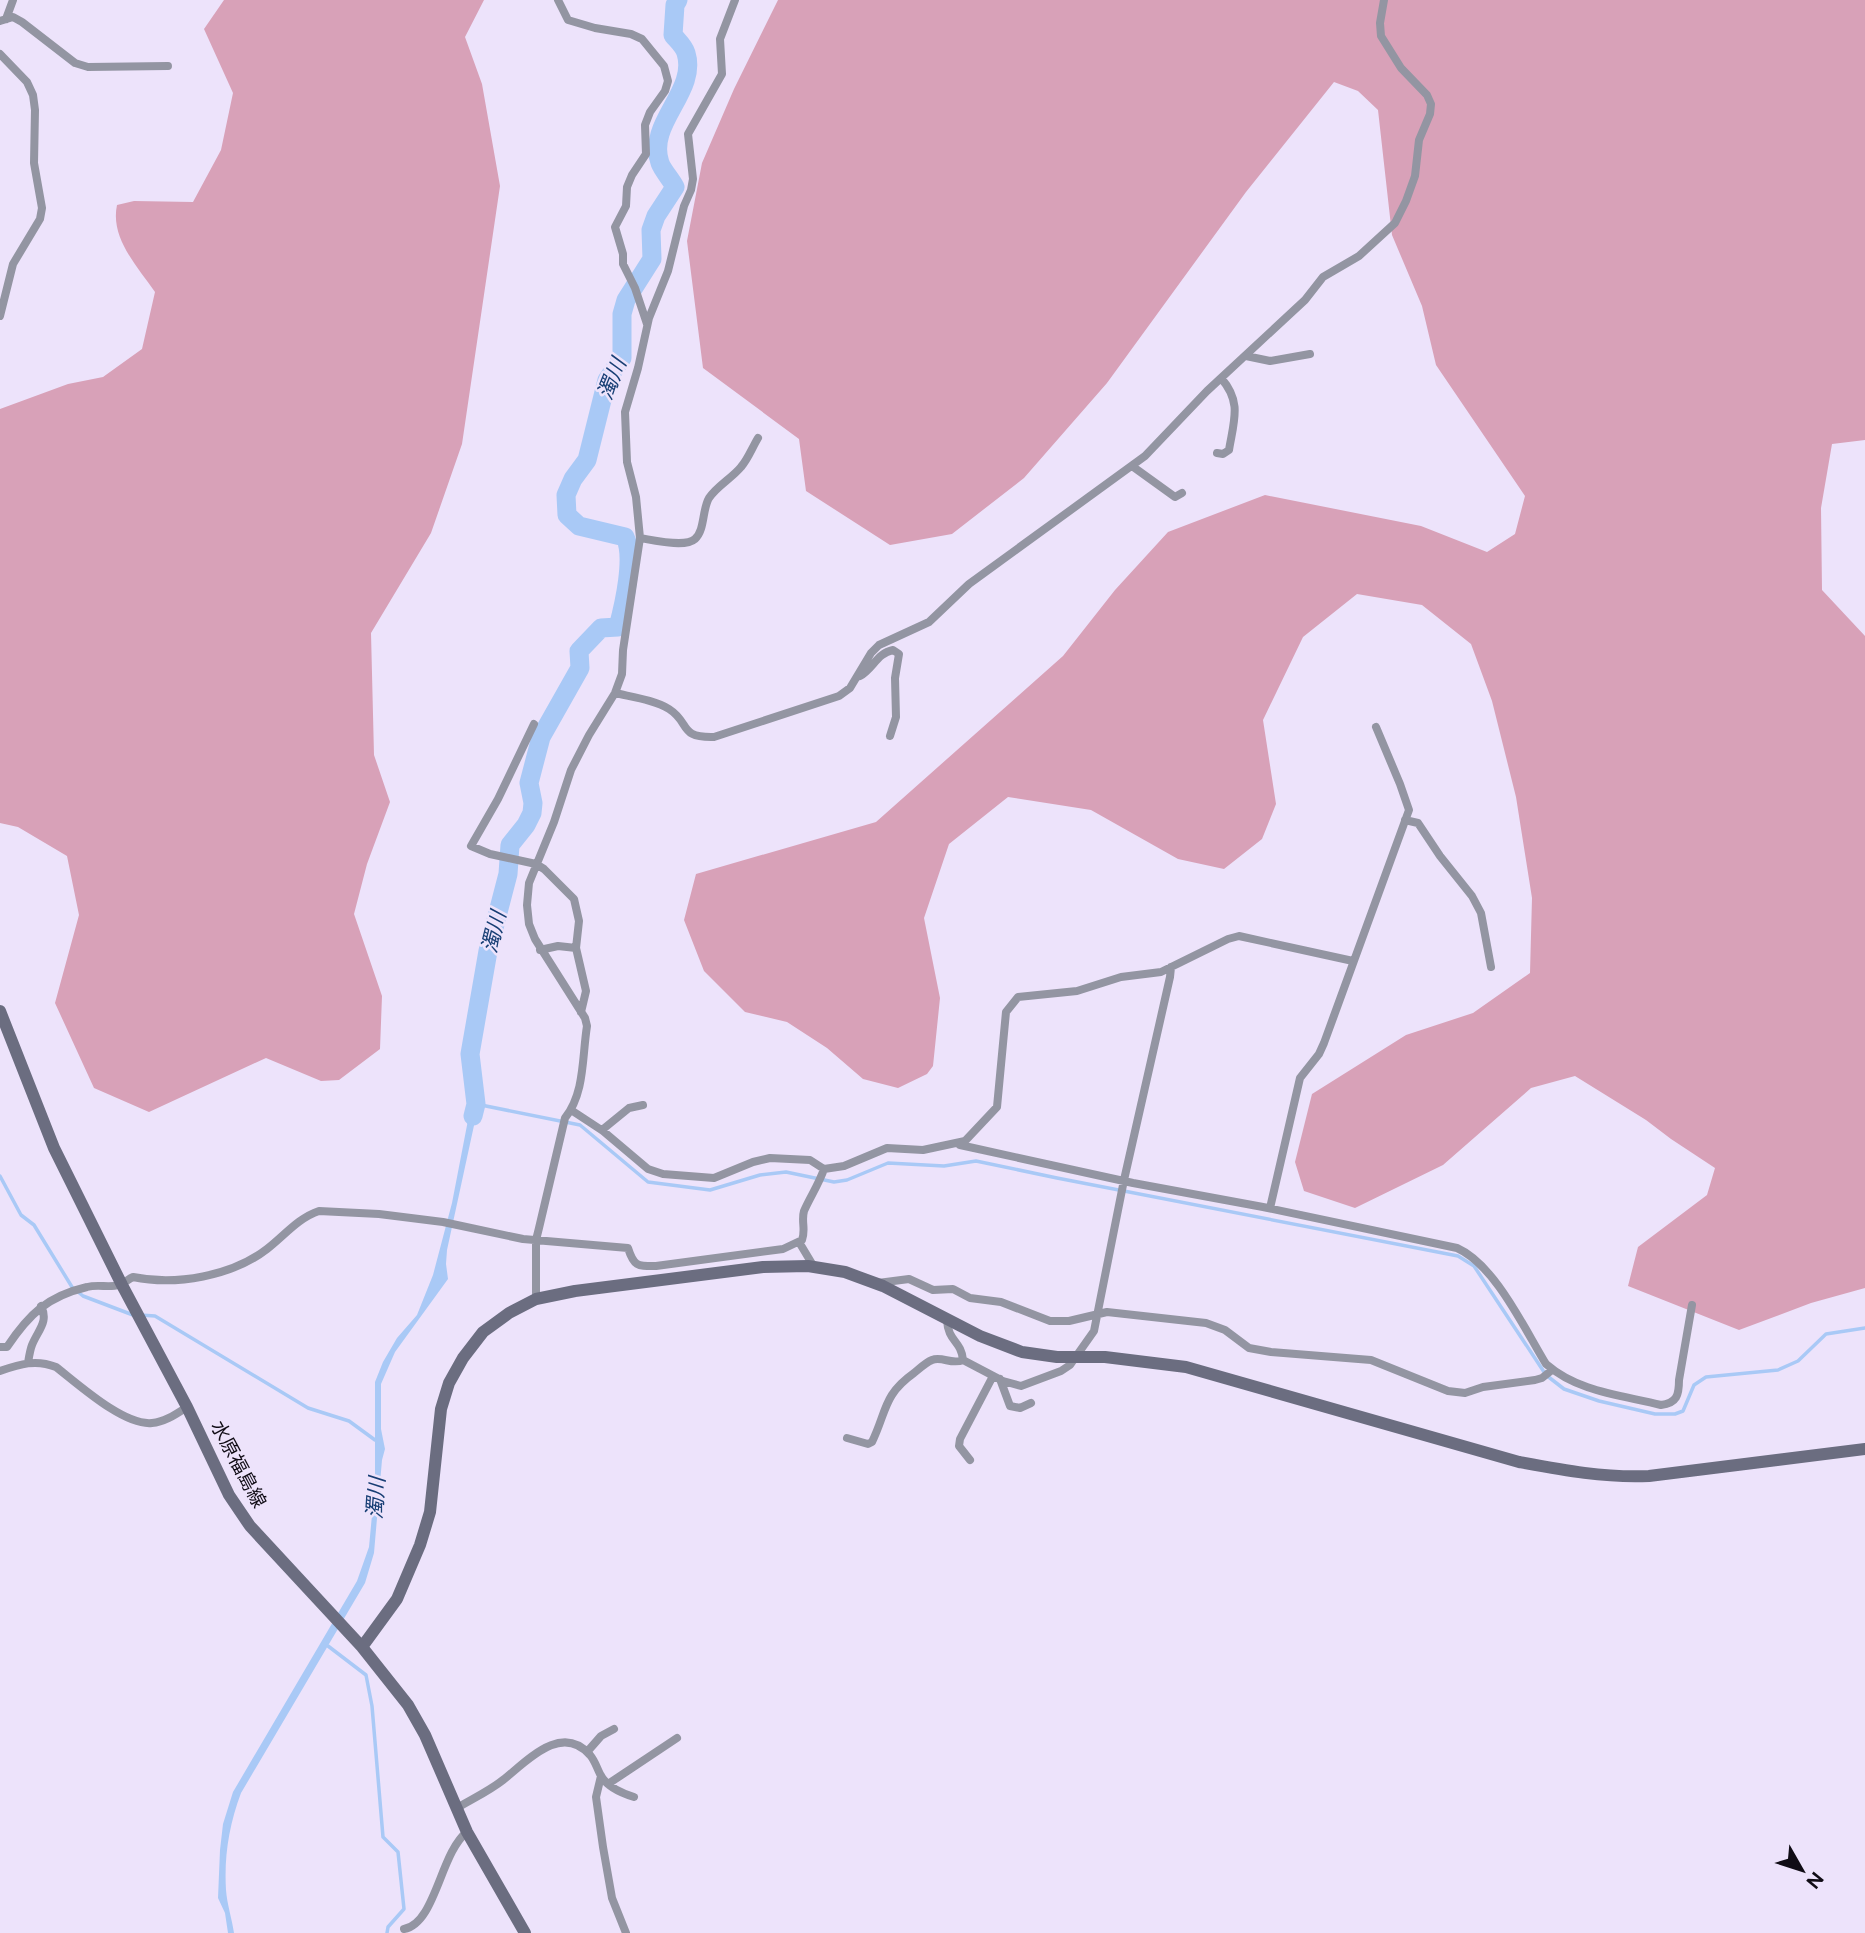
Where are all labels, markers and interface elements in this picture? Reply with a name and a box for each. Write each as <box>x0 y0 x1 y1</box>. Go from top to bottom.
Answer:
water label: 濁川 <box>592 353 632 403</box>
water label: 濁川 <box>476 907 511 955</box>
street label: 水原福島線 <box>206 1417 271 1512</box>
water label: 濁川 <box>362 1474 390 1520</box>
north arrow <box>1767 1835 1837 1905</box>
text: N <box>1801 1867 1828 1893</box>

